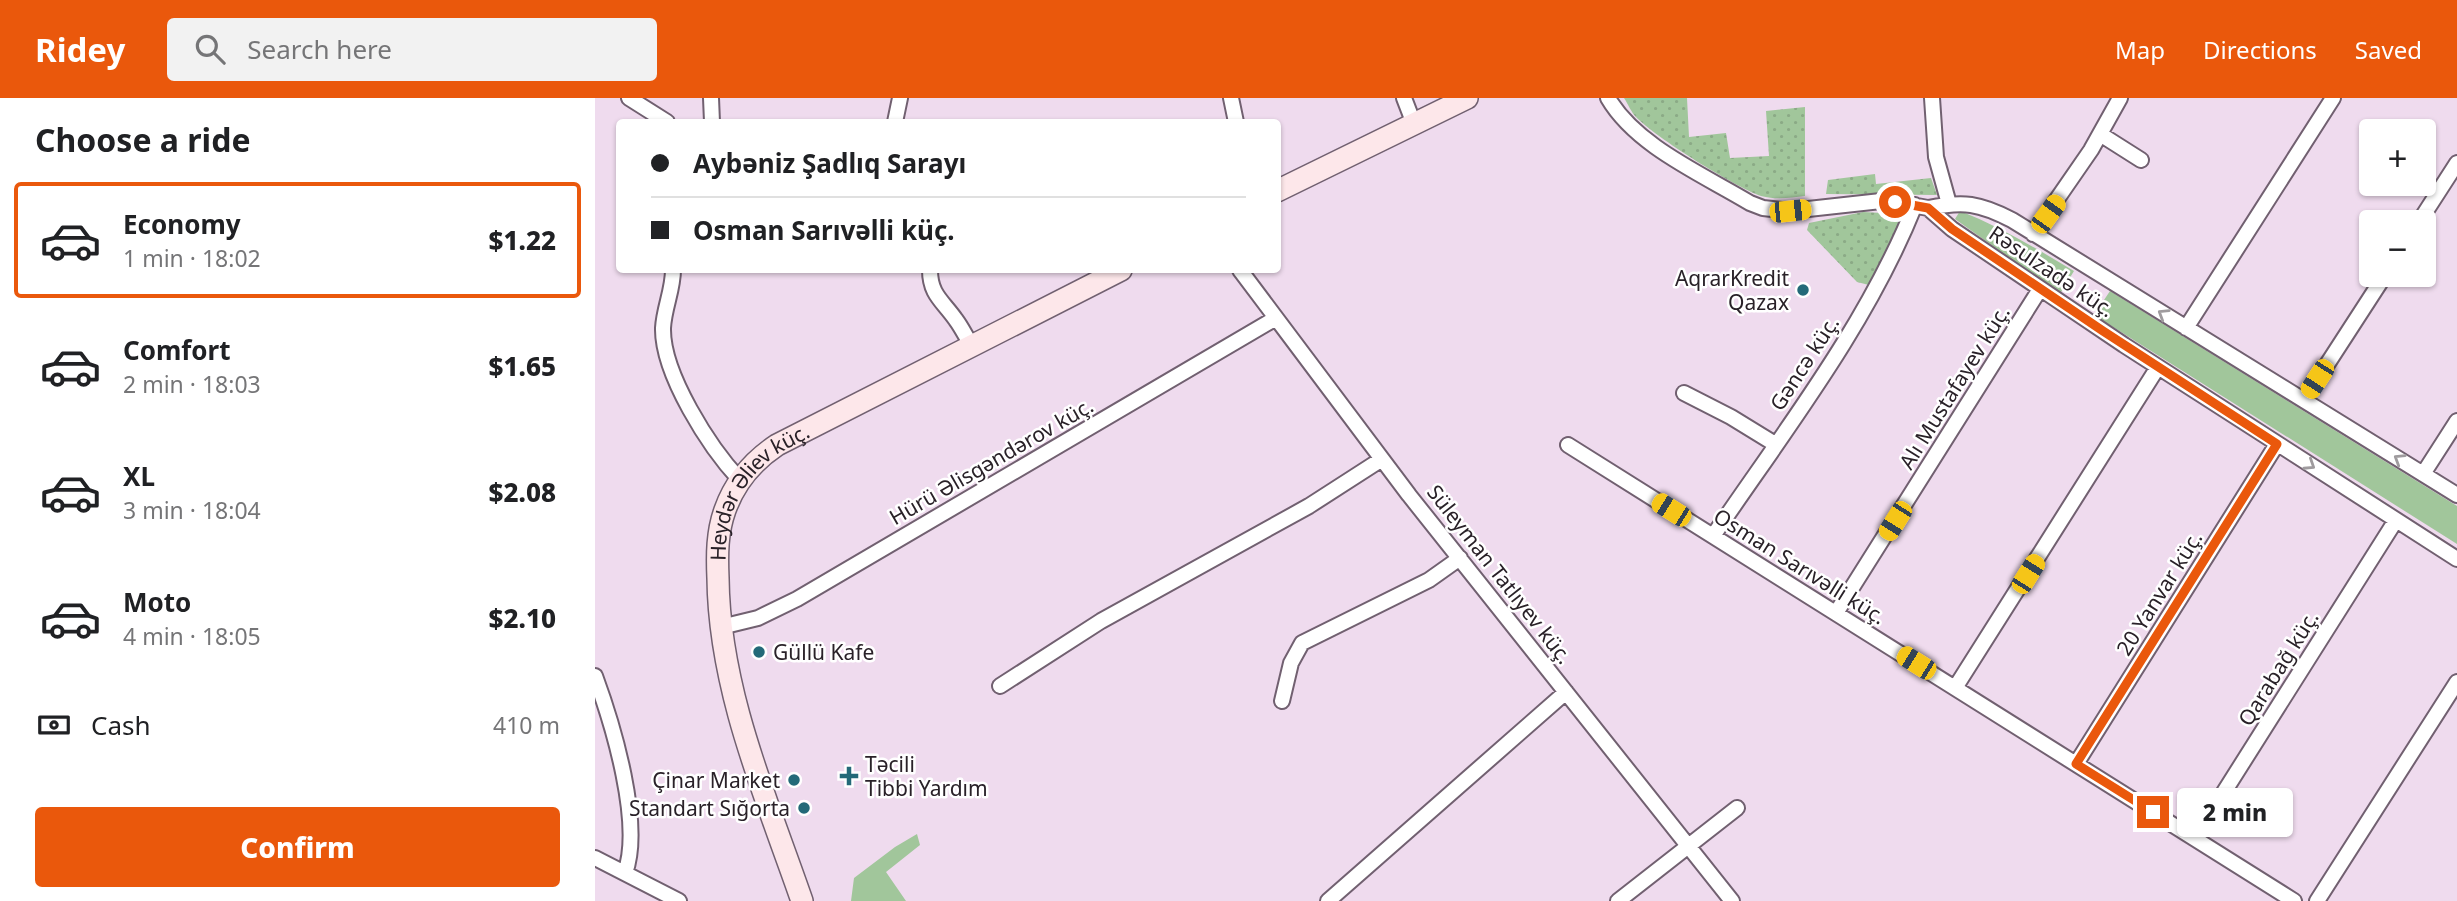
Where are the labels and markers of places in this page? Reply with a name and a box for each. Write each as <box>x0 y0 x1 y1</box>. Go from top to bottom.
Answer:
place label: AqrarKredit Qazax <box>1675 264 1789 316</box>
marker: AqrarKredit Qazax <box>1795 282 1811 298</box>
place label: Güllü Kafe <box>773 638 874 666</box>
marker: Güllü Kafe <box>751 644 767 660</box>
place label: Təcili Tibbi Yardım <box>865 750 988 802</box>
place label: Çinar Market <box>652 766 780 794</box>
marker: Təcili Tibbi Yardım <box>839 766 859 786</box>
marker: Çinar Market <box>786 772 802 788</box>
place label: Standart Sığorta <box>629 794 790 822</box>
marker: Standart Sığorta <box>796 800 812 816</box>

